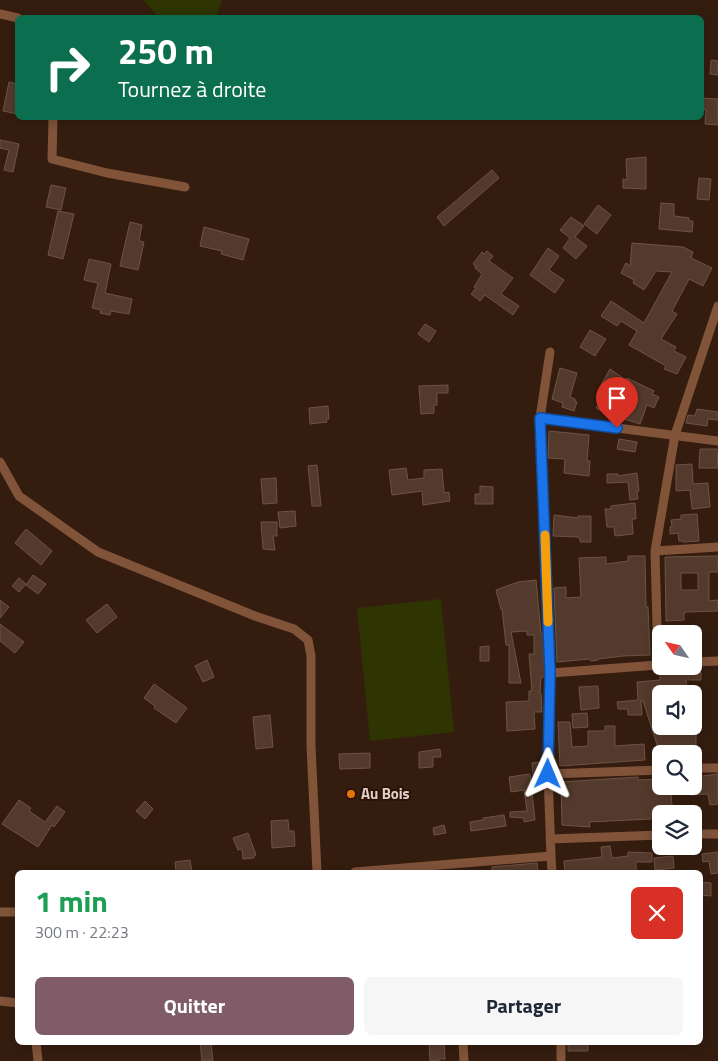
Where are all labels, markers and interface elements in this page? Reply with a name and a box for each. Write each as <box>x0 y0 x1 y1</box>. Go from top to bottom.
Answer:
text: 250 m <box>118 24 214 78</box>
icon: right <box>35 35 100 100</box>
text: Tournez à droite <box>118 72 266 106</box>
pin <box>596 377 638 428</box>
icon: arrive <box>603 384 631 412</box>
north arrow <box>652 625 702 675</box>
map controls <box>652 625 702 855</box>
button: sound <box>652 685 702 735</box>
button: search <box>652 745 702 795</box>
position arrow <box>521 747 573 799</box>
place label: Au Bois <box>361 782 410 805</box>
marker: Au Bois <box>345 788 357 800</box>
button: layers <box>652 805 702 855</box>
text: 1 min <box>35 878 108 924</box>
button: close <box>631 887 683 939</box>
text: 300 m · 22:23 <box>35 920 129 944</box>
button: Quitter <box>35 977 354 1035</box>
button: Partager <box>364 977 683 1035</box>

